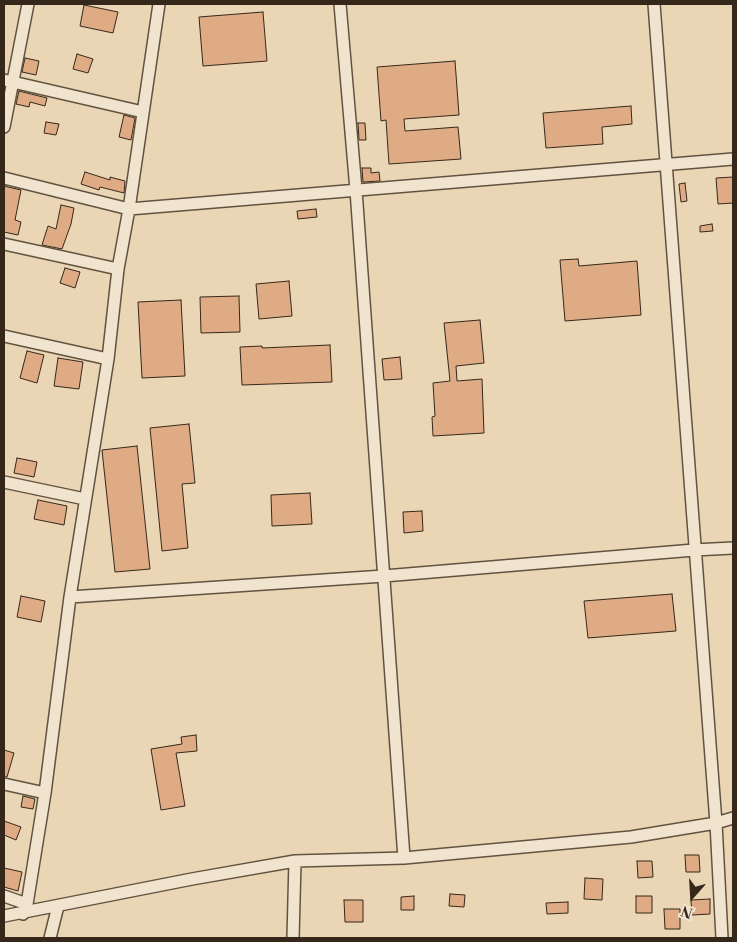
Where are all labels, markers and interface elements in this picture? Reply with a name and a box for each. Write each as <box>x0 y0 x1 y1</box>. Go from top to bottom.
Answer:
north arrow <box>667 872 717 922</box>
text: N <box>679 901 695 921</box>

